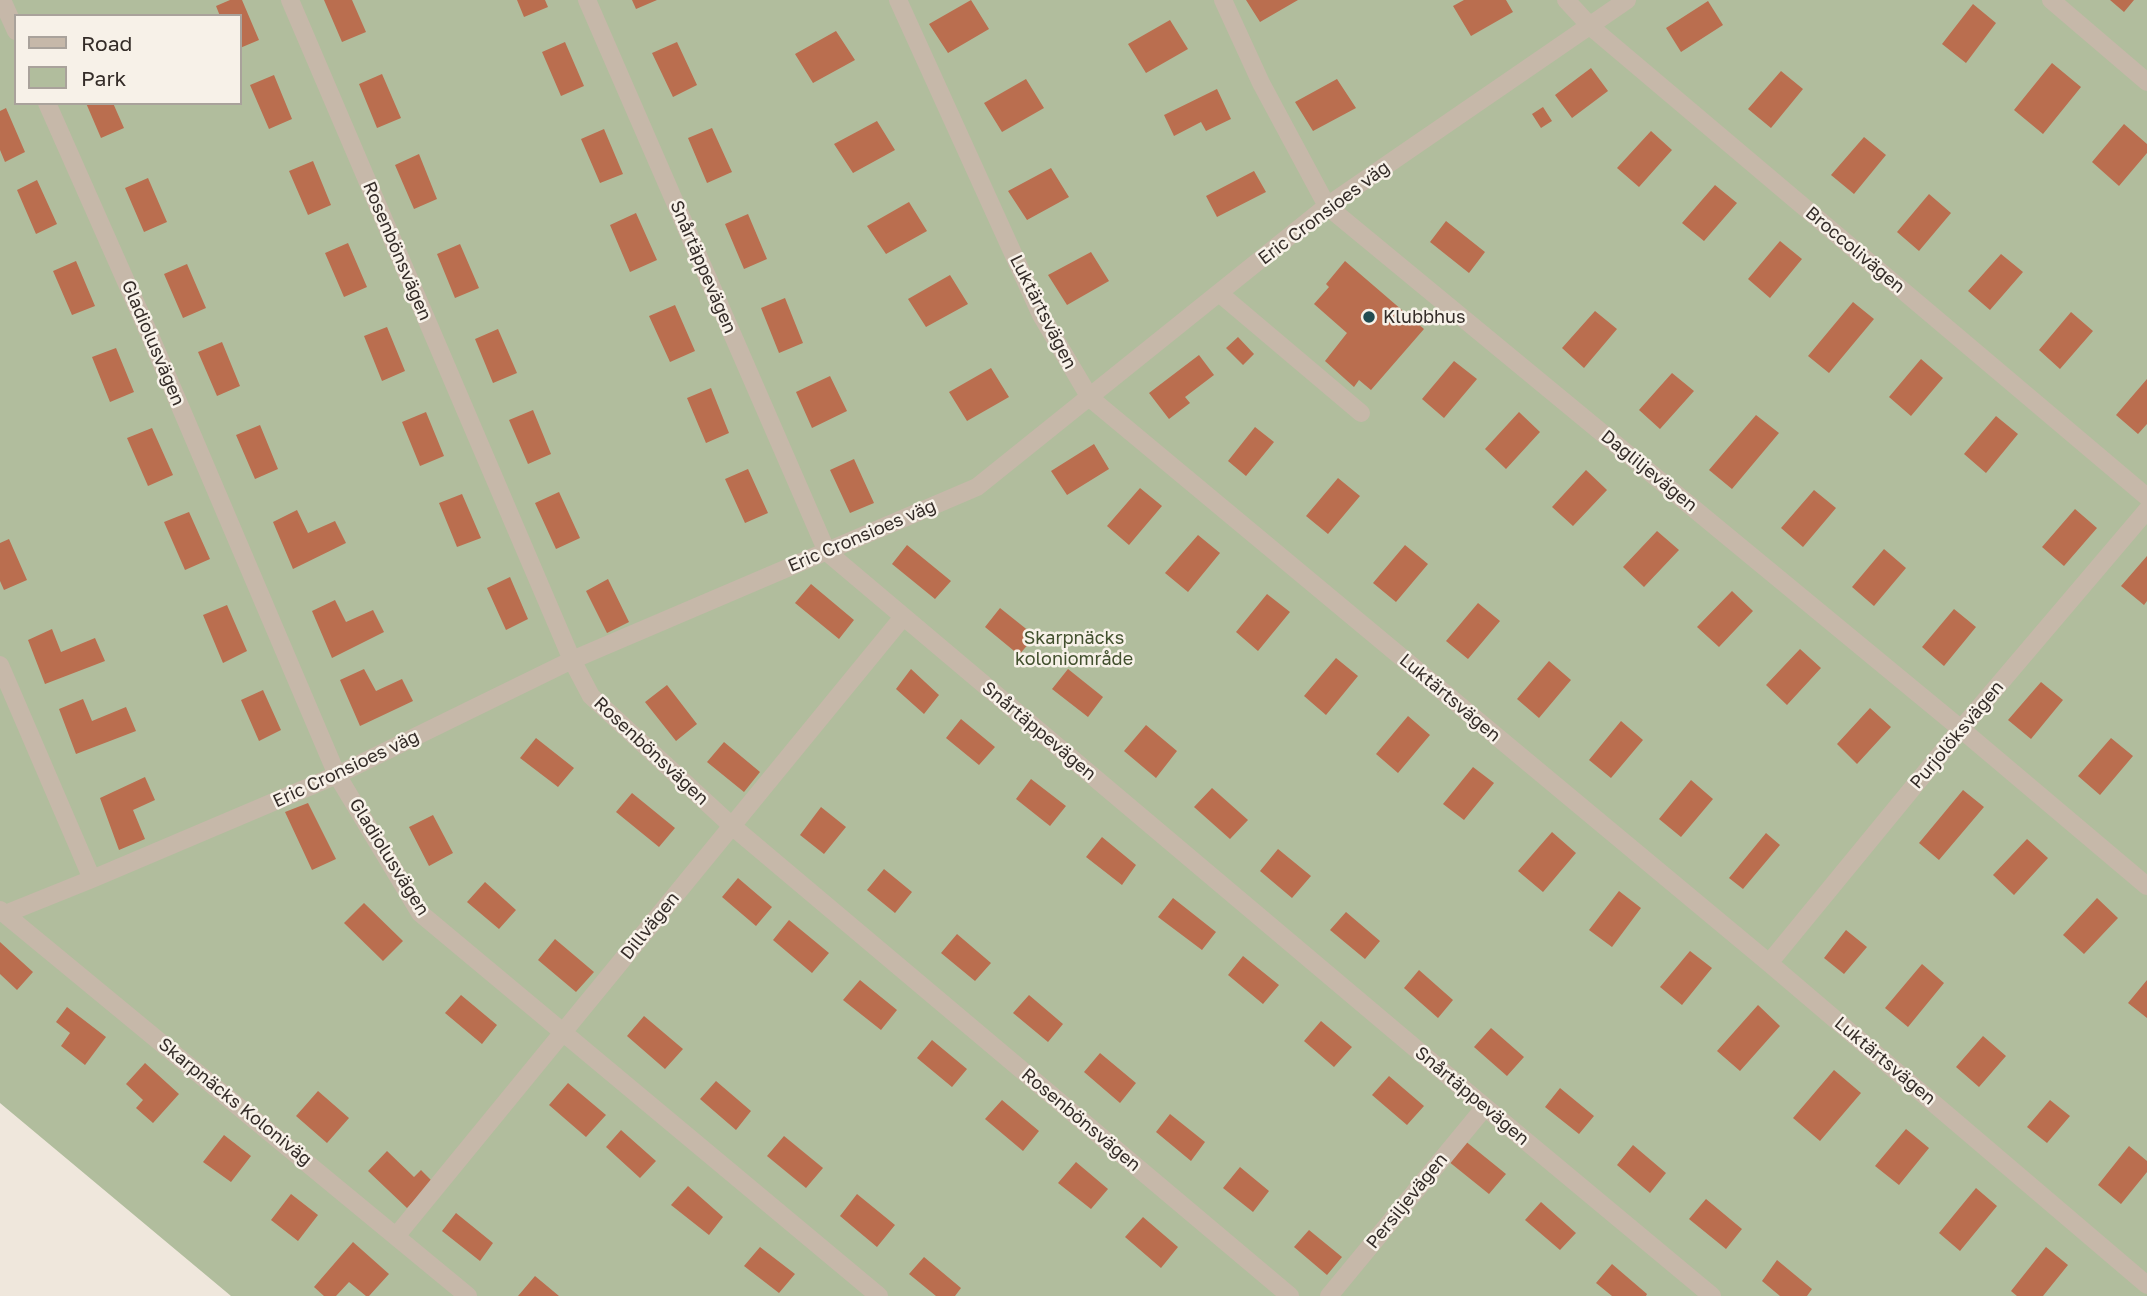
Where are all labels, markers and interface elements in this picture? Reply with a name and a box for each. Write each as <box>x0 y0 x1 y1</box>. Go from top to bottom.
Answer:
legend <box>14 14 242 105</box>
text: Road <box>81 30 132 56</box>
text: Park <box>81 65 126 91</box>
street label: Eric Cronsioes väg <box>1254 157 1394 269</box>
street label: Rosenbönsvägen <box>358 178 436 324</box>
street label: Snårtäppevägen <box>665 197 741 337</box>
street label: Broccolivägen <box>1801 202 1909 298</box>
street label: Luktärtsvägen <box>1005 251 1081 373</box>
street label: Gladiolusvägen <box>117 277 189 409</box>
place label: Klubbhus <box>1383 306 1466 328</box>
marker: Klubbhus <box>1361 309 1377 325</box>
street label: Dagliljevägen <box>1597 426 1701 516</box>
street label: Eric Cronsioes väg <box>785 495 939 577</box>
park label: Skarpnäcks koloniområde <box>1015 627 1133 670</box>
street label: Luktärtsvägen <box>1395 649 1505 747</box>
street label: Snårtäppevägen <box>978 677 1100 785</box>
street label: Purjolöksvägen <box>1906 677 2008 793</box>
street label: Rosenbönsvägen <box>589 692 713 810</box>
street label: Eric Cronsioes väg <box>270 726 422 812</box>
street label: Gladiolusvägen <box>344 794 434 920</box>
street label: Dillvägen <box>616 888 684 964</box>
street label: Luktärtsvägen <box>1830 1012 1940 1110</box>
street label: Skarpnäcks Koloniväg <box>154 1033 316 1171</box>
street label: Snårtäppevägen <box>1411 1042 1533 1150</box>
street label: Rosenbönsvägen <box>1017 1064 1145 1176</box>
street label: Persiljevägen <box>1362 1149 1452 1253</box>

